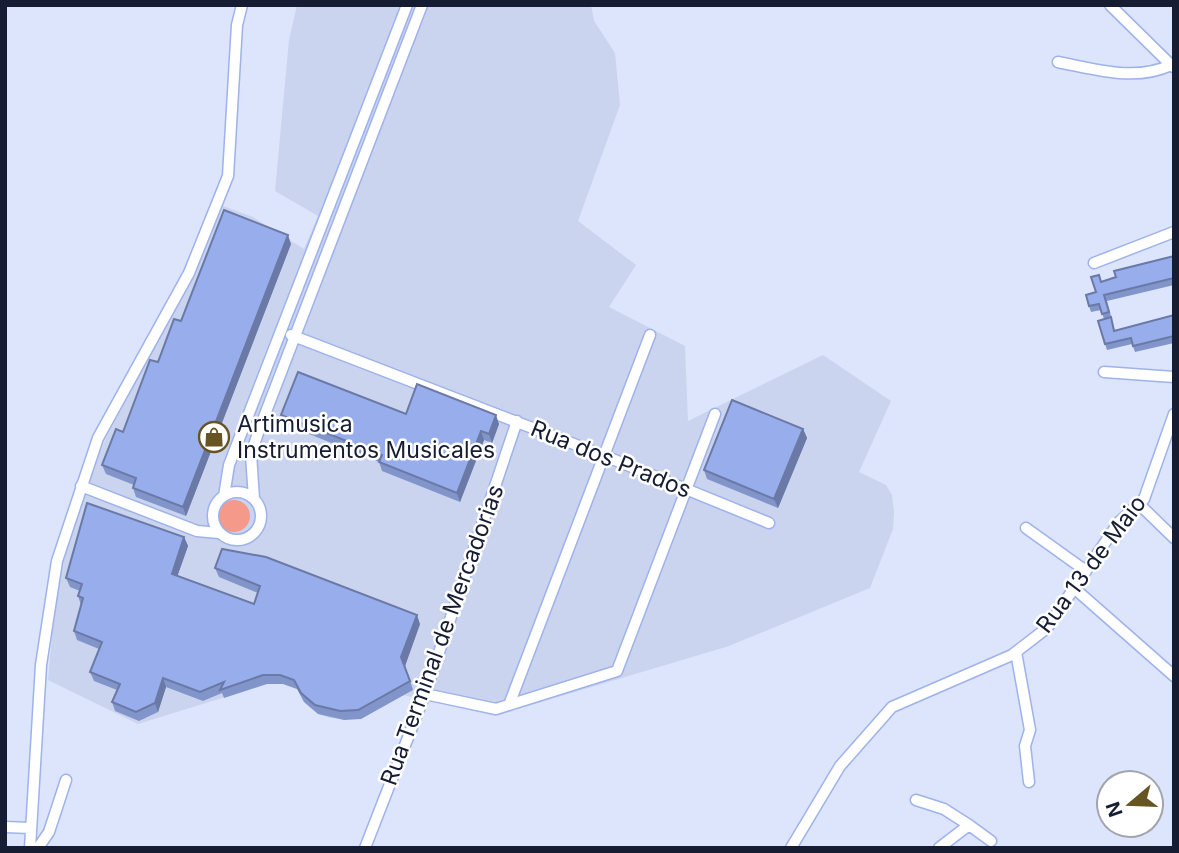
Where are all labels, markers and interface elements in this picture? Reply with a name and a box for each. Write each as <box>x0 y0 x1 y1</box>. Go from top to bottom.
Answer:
place label: Artimusica Instrumentos Musicales <box>237 410 495 464</box>
street label: Rua dos Prados <box>527 414 695 504</box>
shop icon: Artimusica Instrumentos Musicales <box>197 420 231 454</box>
street label: Rua Terminal de Mercadorias <box>375 481 509 789</box>
street label: Rua 13 de Maio <box>1030 490 1152 638</box>
north arrow <box>1095 769 1165 839</box>
text: N <box>1101 799 1128 820</box>

